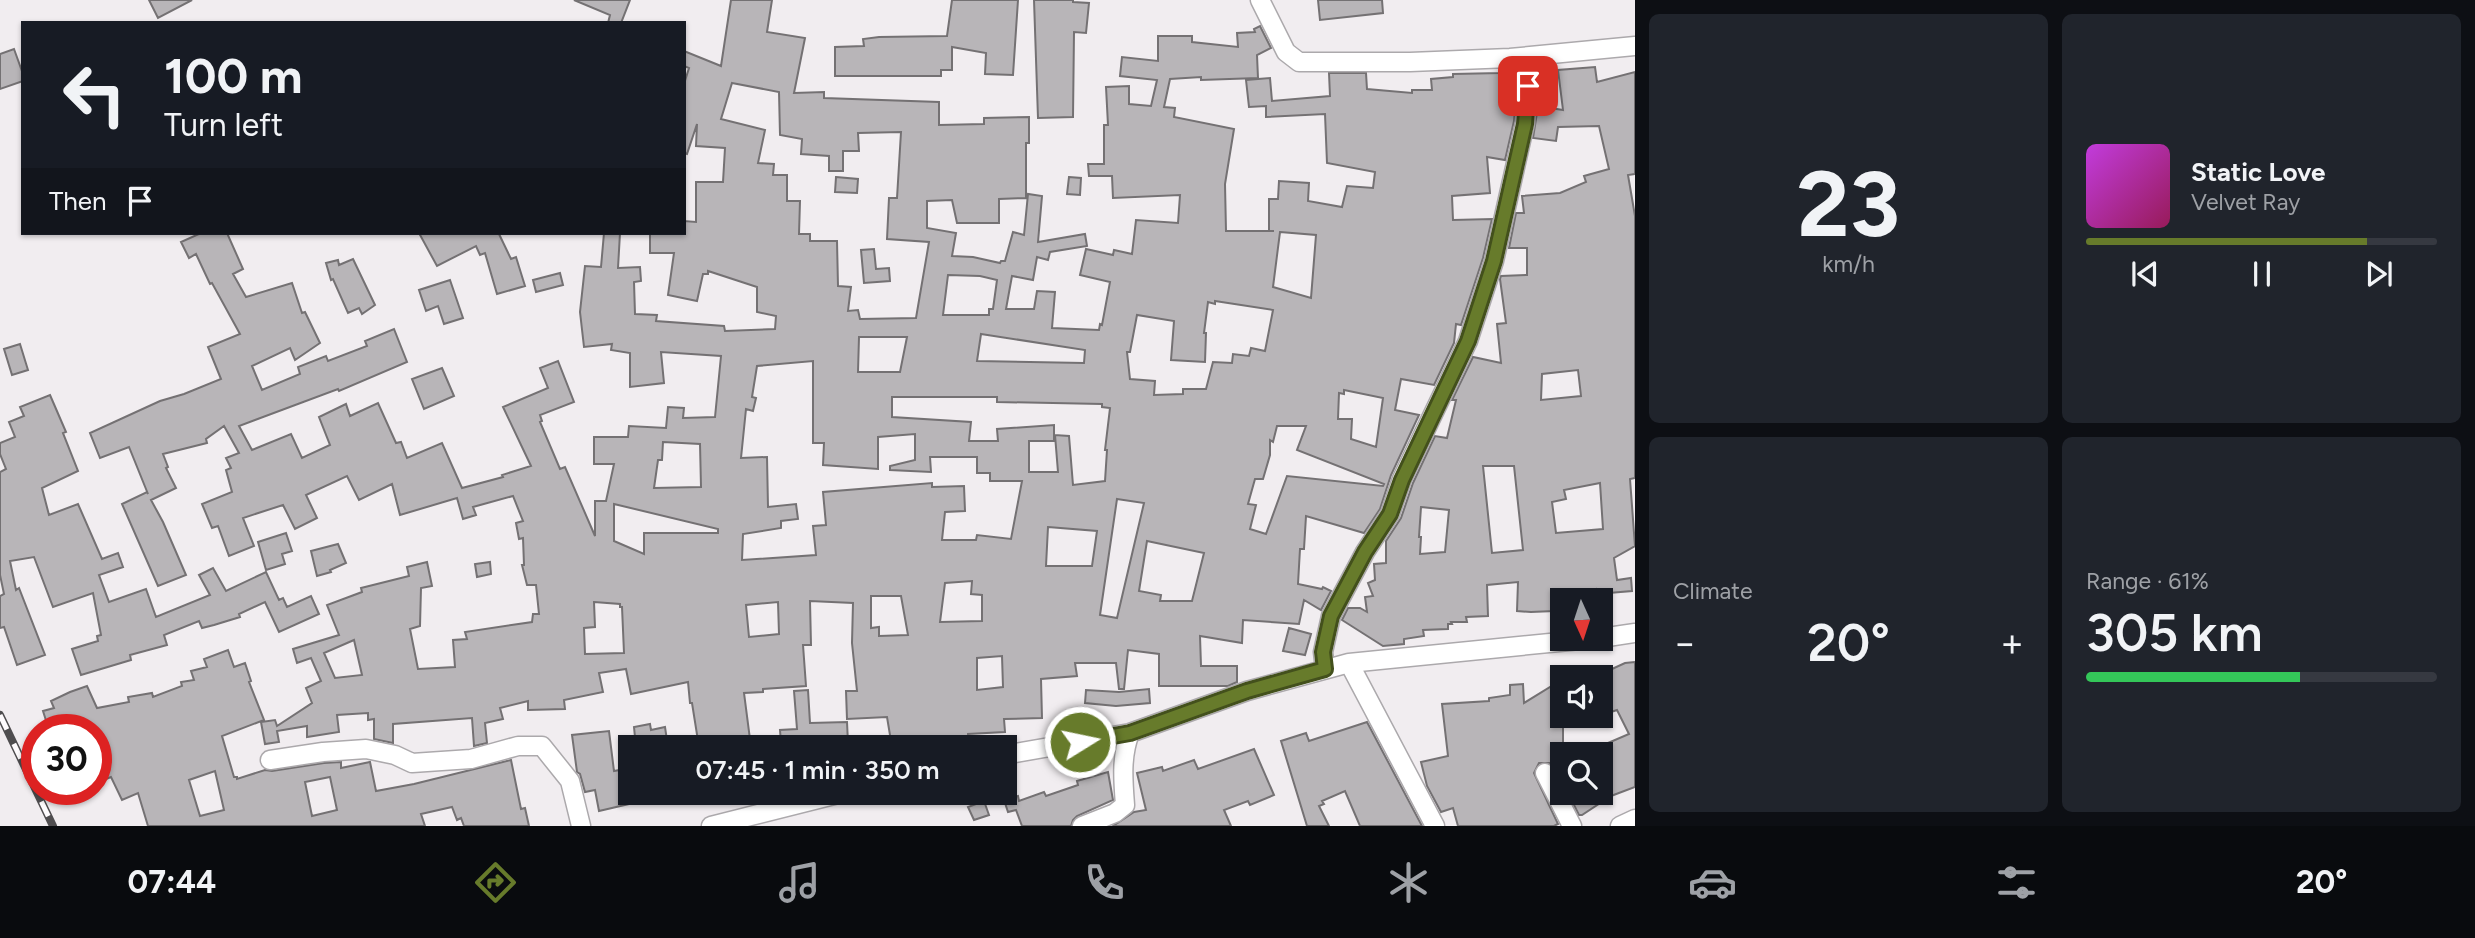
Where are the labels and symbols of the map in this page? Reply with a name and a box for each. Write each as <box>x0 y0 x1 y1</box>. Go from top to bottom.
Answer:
pin <box>1498 56 1558 116</box>
north arrow <box>1550 588 1614 651</box>
position arrow <box>1043 705 1117 779</box>
speed limit sign: 30 <box>21 714 112 805</box>

